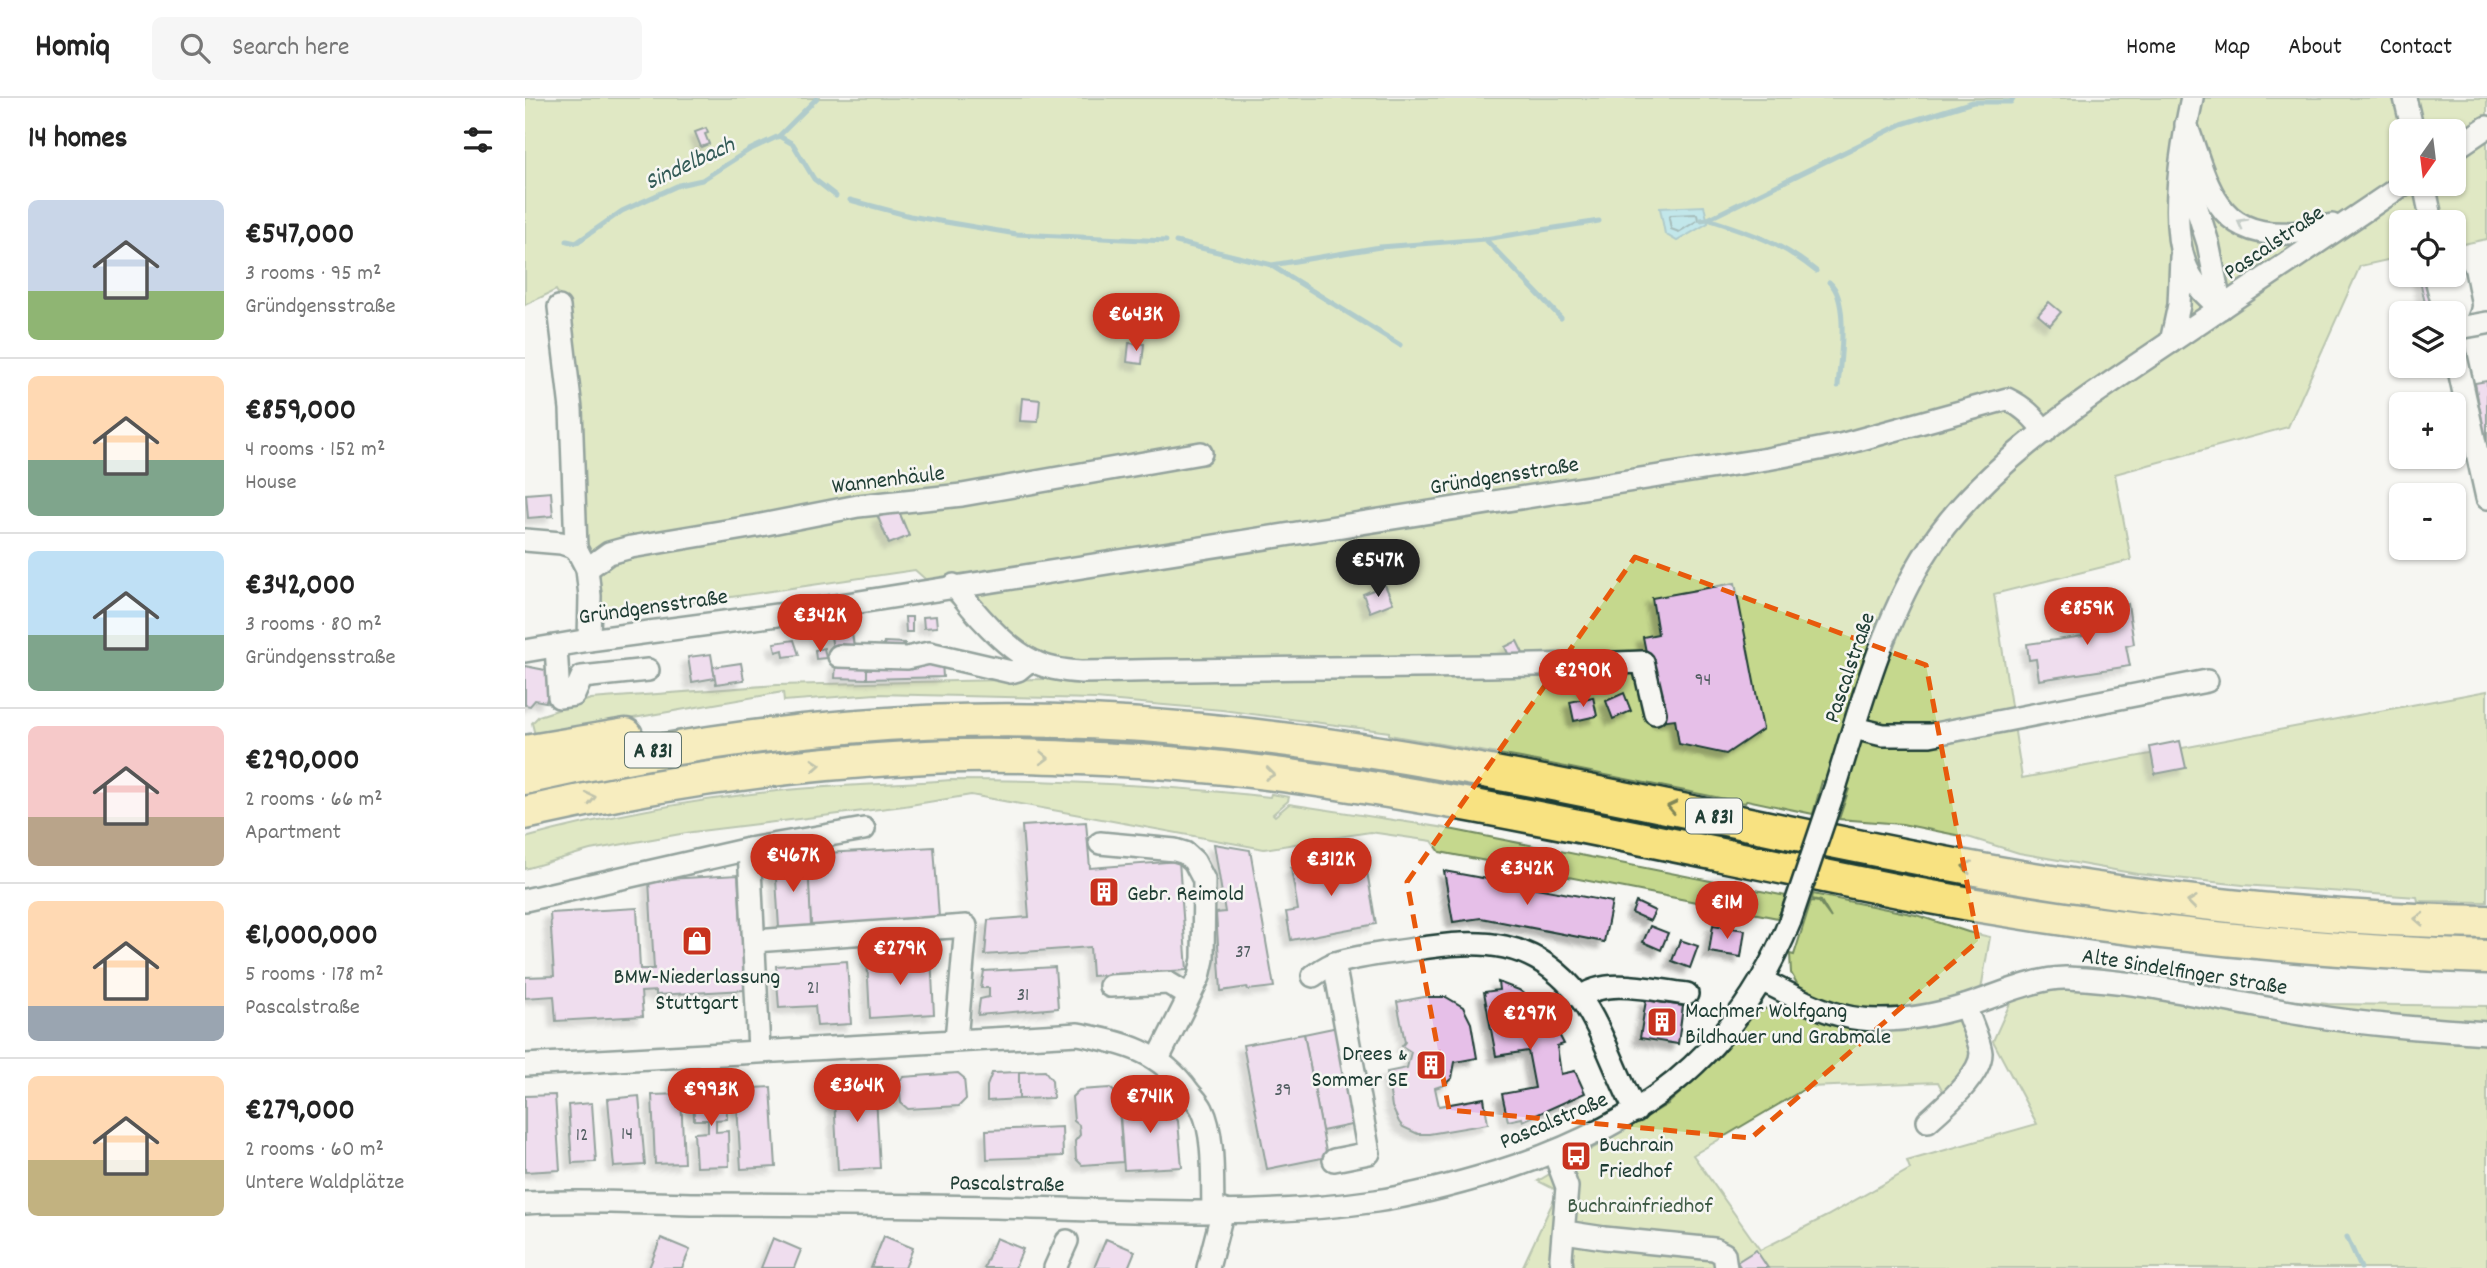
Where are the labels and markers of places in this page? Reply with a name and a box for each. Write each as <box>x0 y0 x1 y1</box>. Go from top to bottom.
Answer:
pin: €643K <box>1087 294 1185 353</box>
pin: €547K <box>1329 540 1427 599</box>
pin: €859K <box>2038 588 2136 647</box>
pin: €342K <box>771 594 869 654</box>
pin: €290K <box>1534 650 1632 709</box>
pin: €467K <box>744 834 842 894</box>
pin: €312K <box>1282 838 1380 898</box>
pin: €342K <box>1478 848 1576 907</box>
building icon: Gebr. Reimold <box>1087 875 1121 909</box>
place label: Gebr. Reimold <box>1127 879 1244 912</box>
pin: €1M <box>1693 882 1761 941</box>
shop icon: BMW-Niederlassung Stuttgart <box>680 924 714 958</box>
pin: €279K <box>851 928 949 987</box>
place label: BMW-Niederlassung Stuttgart <box>614 962 780 1021</box>
pin: €297K <box>1481 992 1579 1052</box>
place label: Machmer Wolfgang Bildhauer und Grabmale <box>1685 996 1891 1055</box>
building icon: Machmer Wolfgang Bildhauer und Grabmale <box>1645 1005 1679 1039</box>
place label: Drees & Sommer SE <box>1312 1039 1409 1098</box>
building icon: Drees & Sommer SE <box>1414 1048 1448 1082</box>
pin: €364K <box>808 1065 906 1124</box>
pin: €993K <box>662 1068 760 1128</box>
pin: €741K <box>1101 1076 1199 1135</box>
place label: Buchrain Friedhof <box>1599 1130 1674 1189</box>
bus stop icon: Buchrain Friedhof <box>1559 1139 1593 1173</box>

